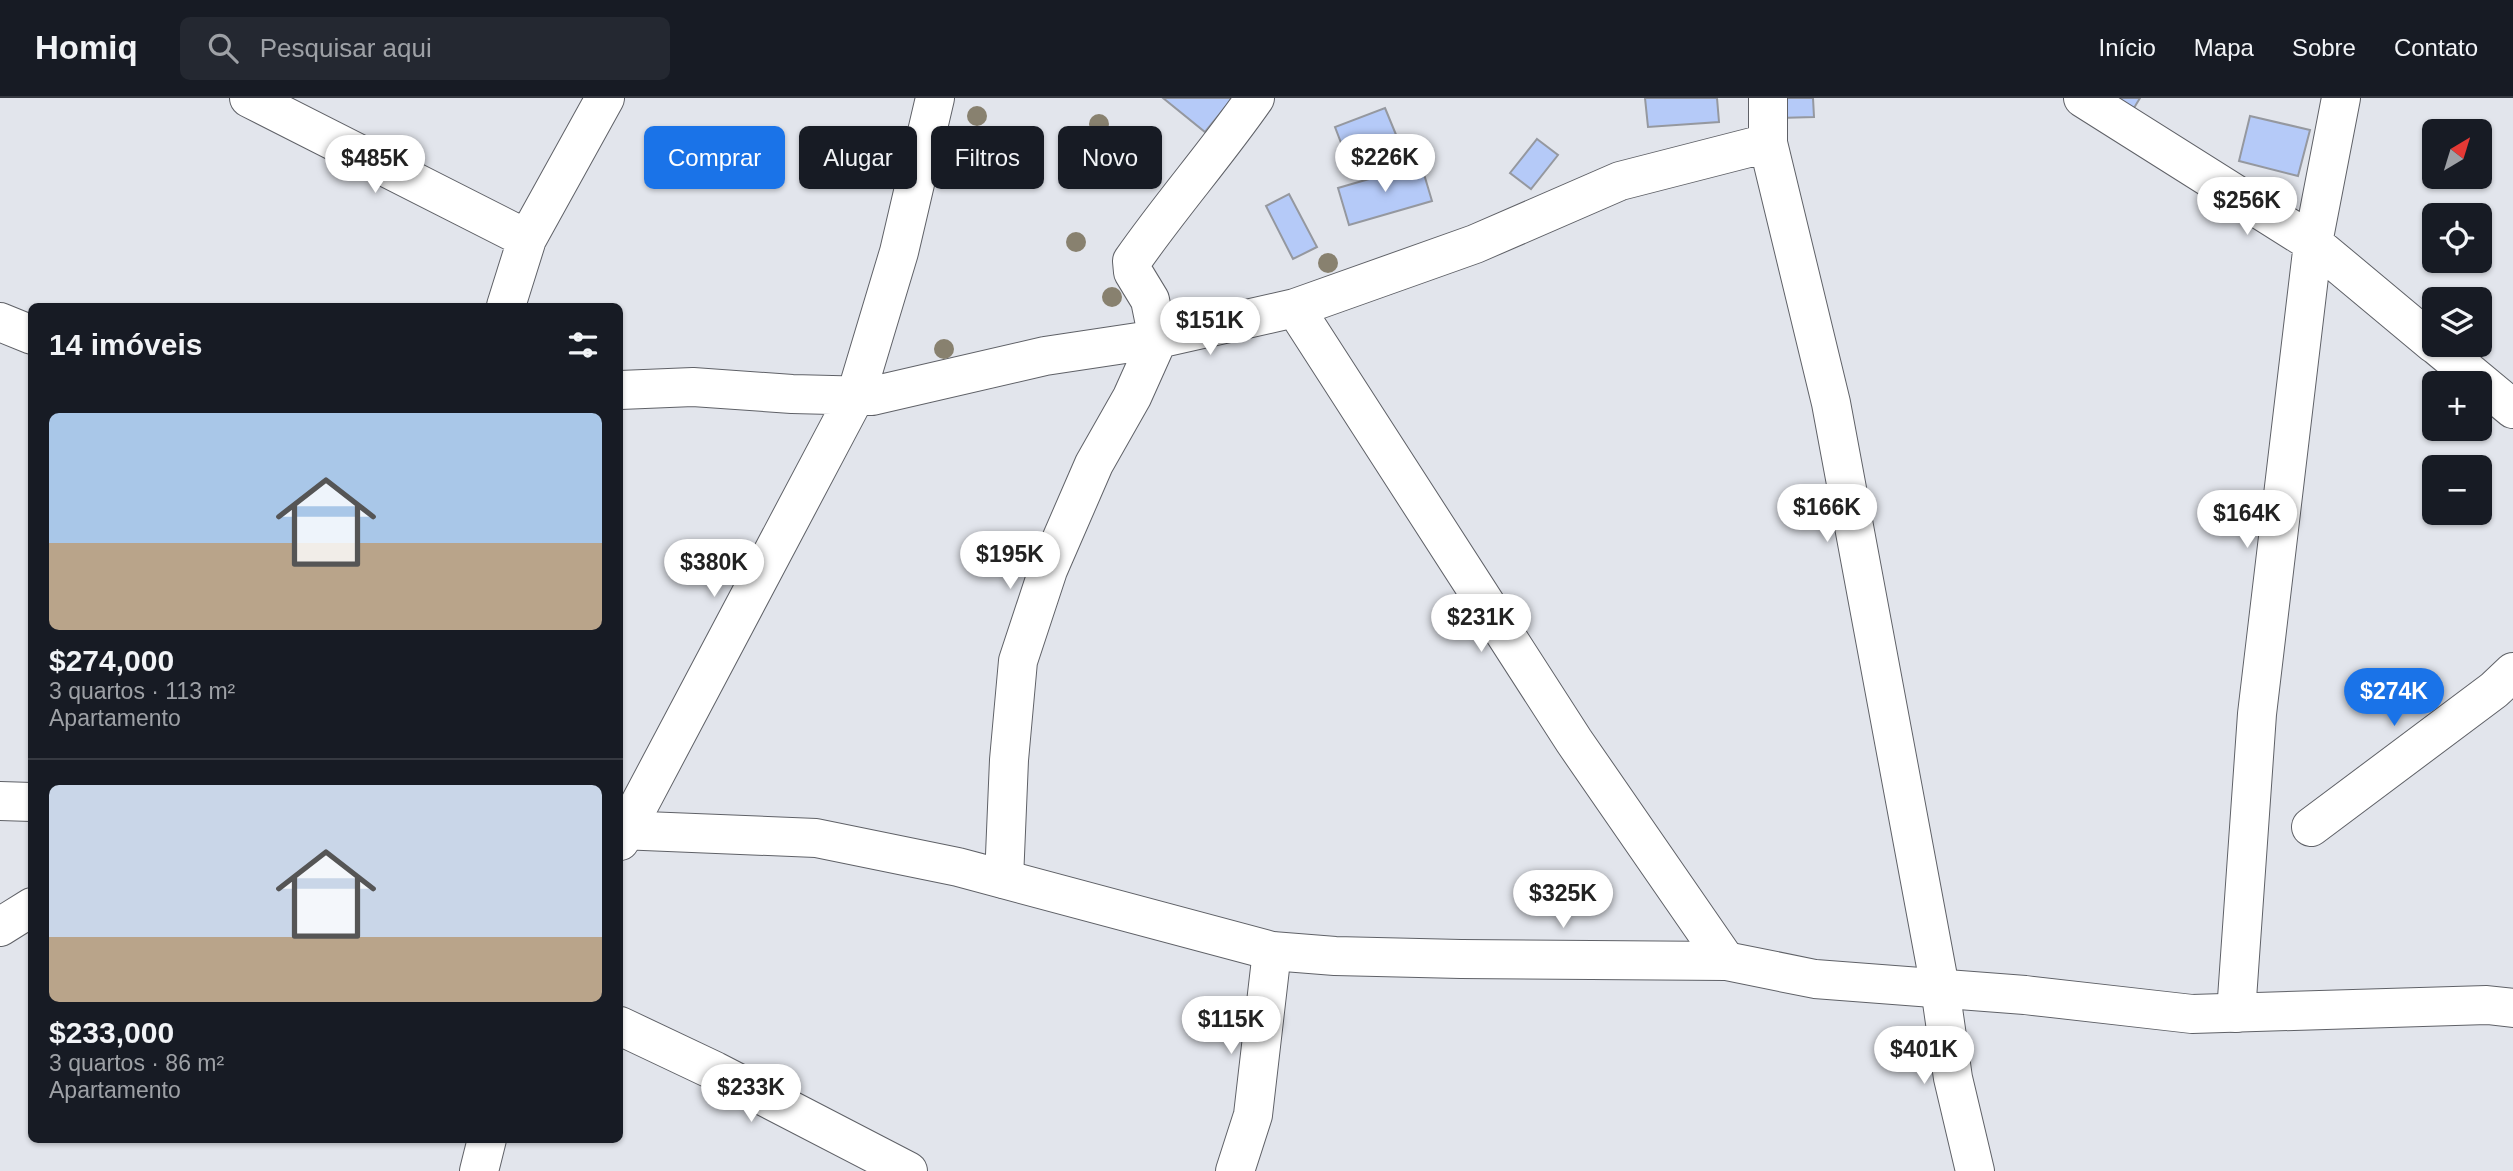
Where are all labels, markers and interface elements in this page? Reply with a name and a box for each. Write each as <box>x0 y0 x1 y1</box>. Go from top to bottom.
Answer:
search box <box>180 17 670 80</box>
text: Homiq <box>35 29 138 66</box>
icon: search <box>204 29 242 67</box>
text: Pesquisar aqui <box>260 33 432 63</box>
text: Início <box>2098 34 2156 61</box>
text: Mapa <box>2194 34 2254 61</box>
text: Sobre <box>2292 34 2356 61</box>
text: Contato <box>2394 34 2478 61</box>
north arrow <box>2422 119 2492 189</box>
map controls <box>2422 119 2492 525</box>
chip: Comprar <box>644 126 785 189</box>
chip: Alugar <box>799 126 917 189</box>
chip: Filtros <box>931 126 1044 189</box>
chip: Novo <box>1058 126 1162 189</box>
pin: $226K <box>1336 134 1434 194</box>
pin: $485K <box>326 136 424 195</box>
text: $226K <box>1351 144 1419 170</box>
text: $485K <box>341 145 409 171</box>
pin: $256K <box>2198 178 2296 237</box>
text: $256K <box>2213 187 2281 213</box>
button: locate <box>2422 203 2492 273</box>
button: layers <box>2422 287 2492 357</box>
pin: $151K <box>1161 298 1259 357</box>
text: $151K <box>1176 307 1244 333</box>
icon: filters <box>564 326 602 364</box>
text: 14 imóveis <box>49 328 202 361</box>
button: + <box>2422 371 2492 441</box>
button: − <box>2422 455 2492 525</box>
icon: home <box>263 459 389 585</box>
pin: $166K <box>1778 484 1876 544</box>
pin: $164K <box>2198 490 2296 550</box>
text: $166K <box>1793 494 1861 520</box>
text: $164K <box>2213 500 2281 526</box>
pin: $195K <box>961 532 1059 591</box>
pin: $380K <box>665 540 763 599</box>
text: $195K <box>976 541 1044 567</box>
text: $380K <box>680 549 748 575</box>
pin: $231K <box>1432 594 1530 654</box>
text: $231K <box>1447 604 1515 630</box>
text: $274,000 <box>49 644 174 677</box>
pin: $274K <box>2345 668 2443 728</box>
text: 3 quartos · 113 m² <box>49 678 235 704</box>
text: $274K <box>2360 678 2428 704</box>
text: Apartamento <box>49 705 181 731</box>
icon: home <box>263 831 389 957</box>
pin: $325K <box>1514 870 1612 930</box>
text: $325K <box>1529 880 1597 906</box>
pin: $115K <box>1182 996 1280 1056</box>
text: $115K <box>1198 1006 1264 1032</box>
text: $233,000 <box>49 1016 174 1049</box>
pin: $401K <box>1875 1026 1973 1086</box>
text: $401K <box>1890 1036 1958 1062</box>
text: 3 quartos · 86 m² <box>49 1050 224 1076</box>
pin: $233K <box>702 1065 800 1124</box>
text: $233K <box>717 1074 785 1100</box>
text: Apartamento <box>49 1077 181 1103</box>

